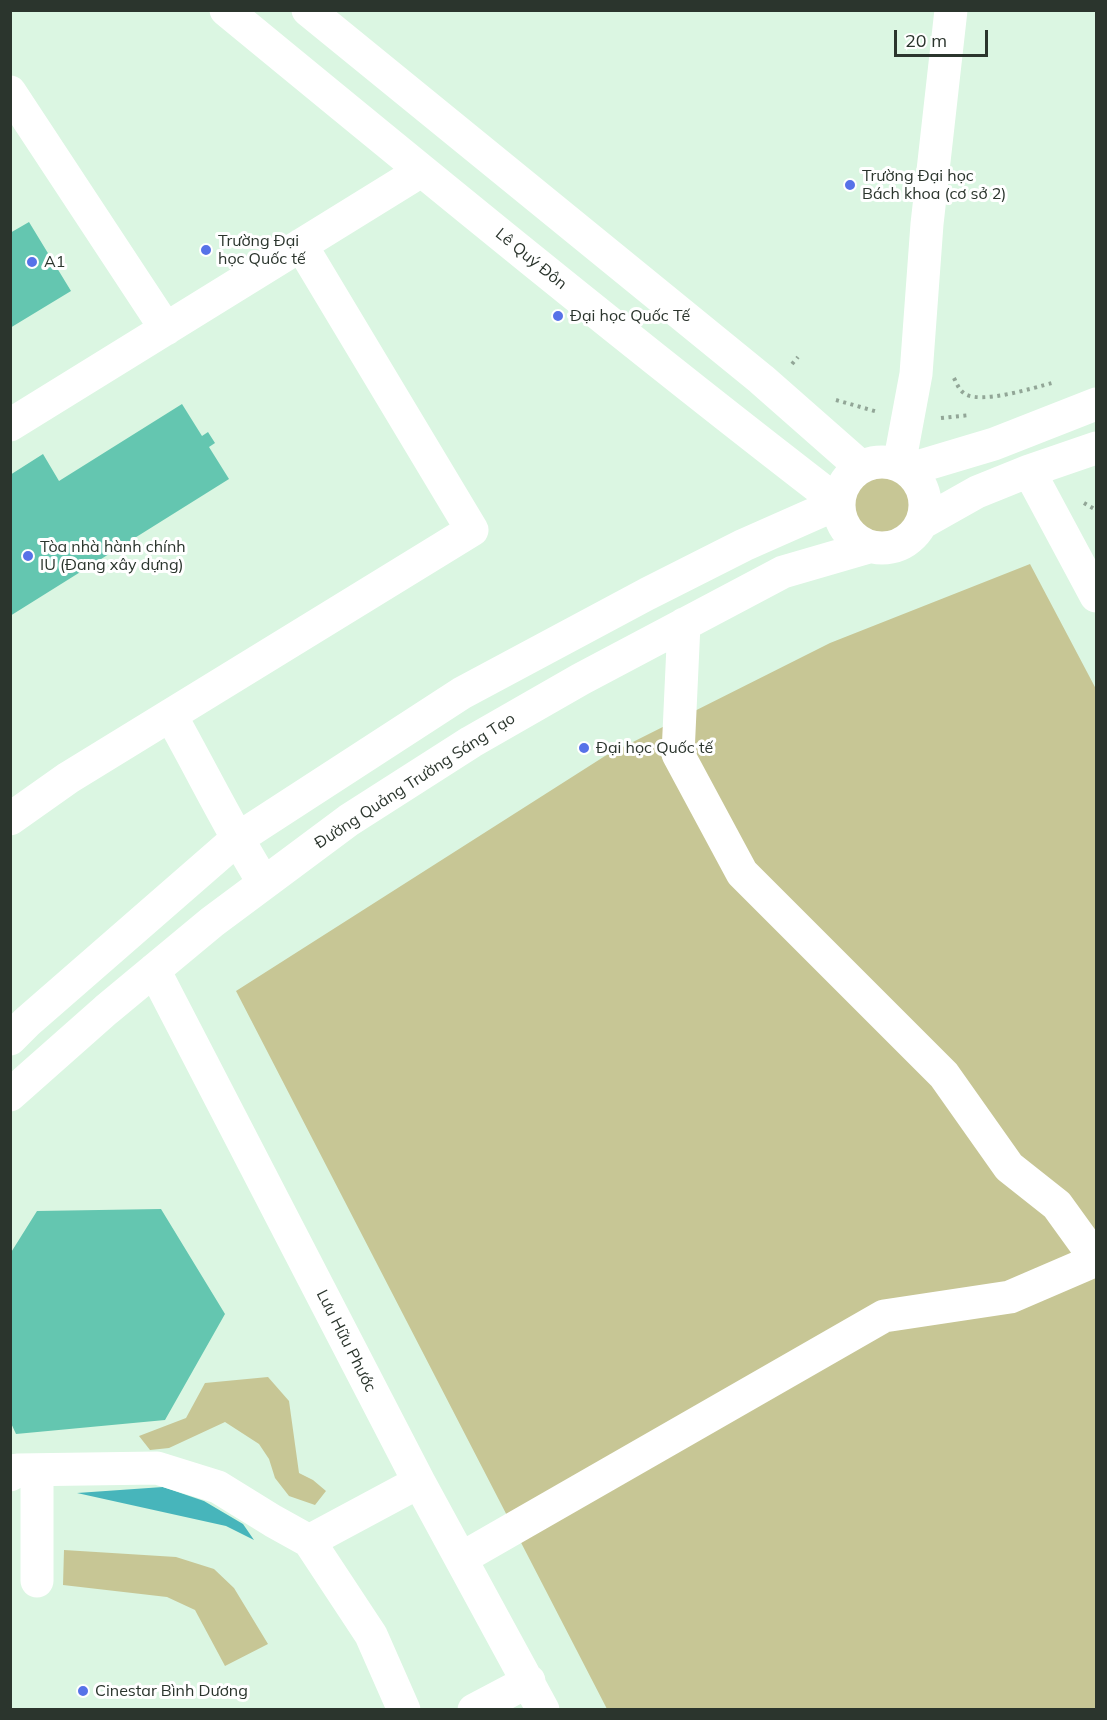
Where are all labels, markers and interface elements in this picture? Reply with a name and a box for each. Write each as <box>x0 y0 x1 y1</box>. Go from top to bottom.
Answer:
scale bar <box>897 18 992 56</box>
text: 20 m <box>905 29 947 52</box>
place label: Trường Đại học Bách khoa (cơ sở 2) <box>862 166 1006 204</box>
marker: Trường Đại học Bách khoa (cơ sở 2) <box>843 178 857 192</box>
street label: Lê Quý Đôn <box>491 224 571 294</box>
place label: Trường Đại học Quốc tế <box>218 231 306 269</box>
marker: Trường Đại học Quốc tế <box>199 243 213 257</box>
place label: A1 <box>44 252 65 272</box>
marker: A1 <box>25 255 39 269</box>
place label: Đại học Quốc Tế <box>570 306 690 326</box>
marker: Đại học Quốc Tế <box>551 309 565 323</box>
place label: Tòa nhà hành chính IU (Đang xây dựng) <box>40 537 186 575</box>
marker: Tòa nhà hành chính IU (Đang xây dựng) <box>21 549 35 563</box>
street label: Đường Quảng Trường Sáng Tạo <box>311 709 519 853</box>
place label: Đại học Quốc tế <box>596 738 713 758</box>
marker: Đại học Quốc tế <box>577 741 591 755</box>
street label: Lưu Hữu Phước <box>312 1287 380 1395</box>
place label: Cinestar Bình Dương <box>95 1681 248 1701</box>
marker: Cinestar Bình Dương <box>76 1684 90 1698</box>

